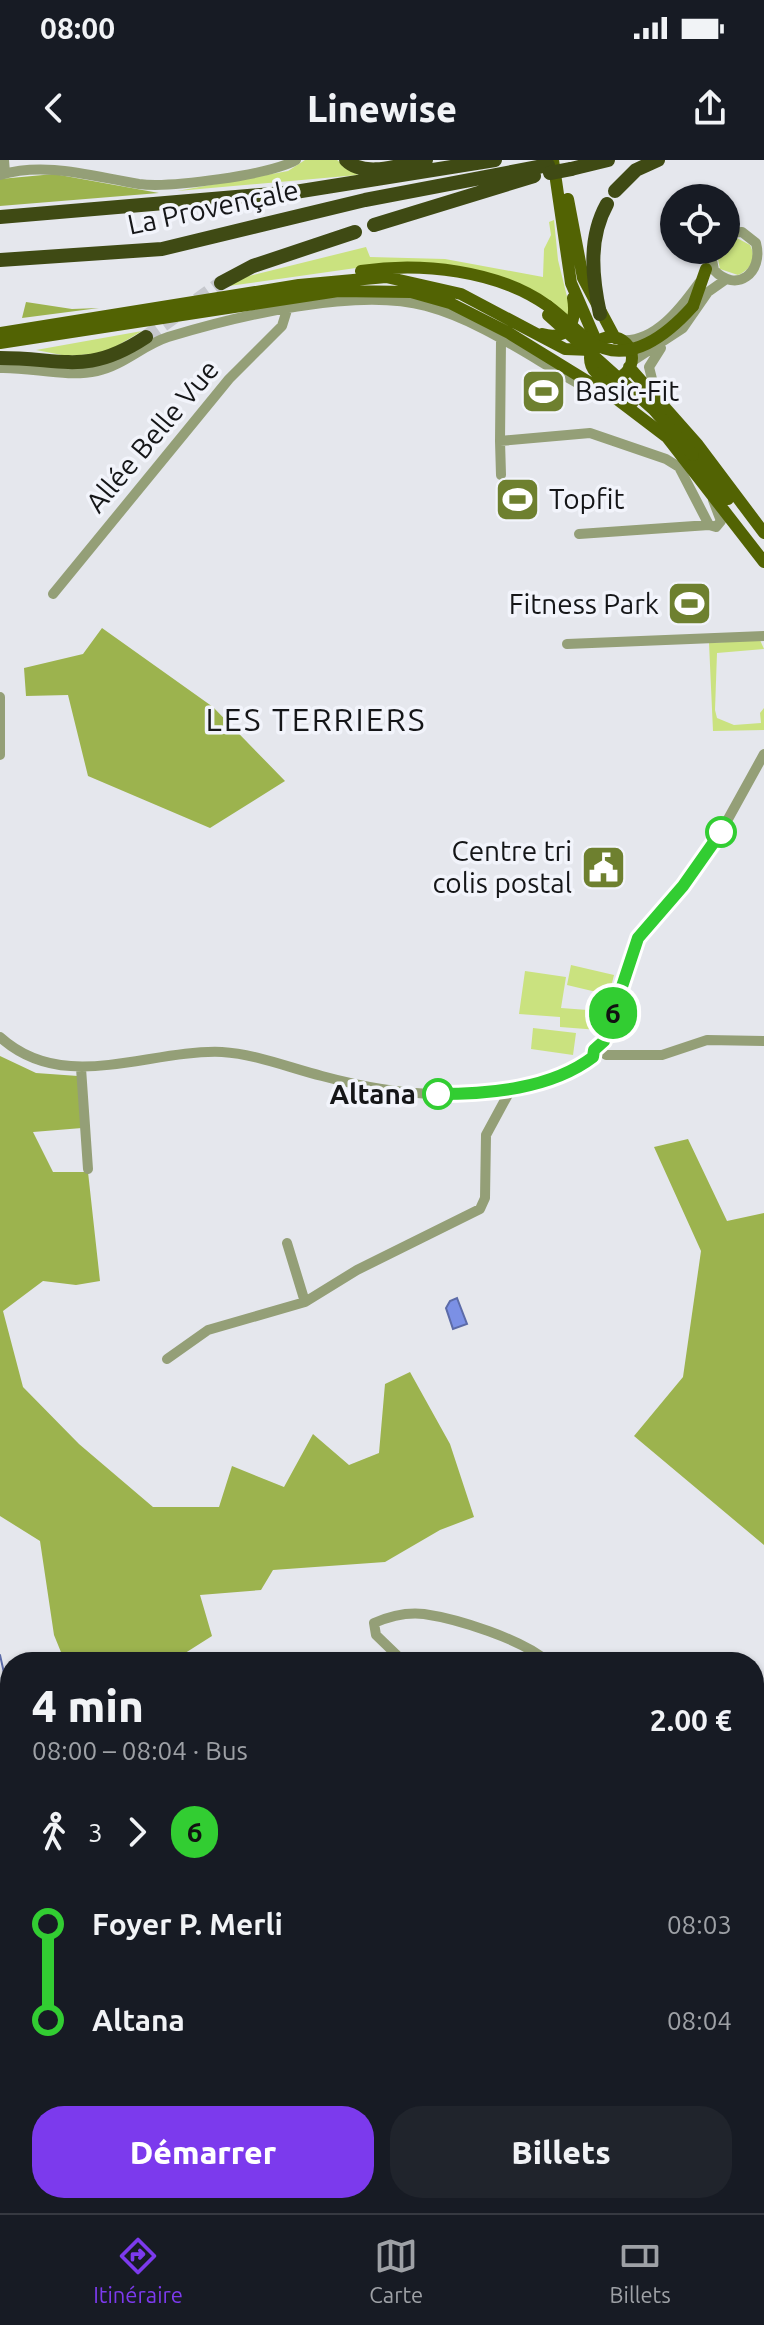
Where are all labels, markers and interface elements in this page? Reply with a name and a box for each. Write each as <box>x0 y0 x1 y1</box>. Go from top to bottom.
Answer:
text: 08:00 <box>40 11 115 45</box>
icon: back <box>32 86 76 130</box>
icon: share <box>688 86 732 130</box>
text: Linewise <box>307 88 457 129</box>
street label: La Provençale <box>125 173 301 240</box>
map controls <box>660 184 740 264</box>
button: locate <box>660 184 740 264</box>
street label: Allée Belle Vue <box>79 353 224 518</box>
sports icon: Basic-Fit <box>520 367 568 415</box>
place label: Basic-Fit <box>575 375 679 406</box>
sports icon: Topfit <box>494 475 542 523</box>
place label: Topfit <box>549 483 624 514</box>
sports icon: Fitness Park <box>666 580 714 628</box>
place label: Fitness Park <box>509 588 659 619</box>
district label: LES TERRIERS <box>206 701 426 737</box>
unlabelled marker <box>706 817 736 847</box>
place label: Centre tri colis postal <box>432 835 572 898</box>
public building icon: Centre tri colis postal <box>579 843 627 891</box>
line badge: 6 <box>587 987 639 1039</box>
text: 6 <box>605 997 621 1028</box>
place label: Altana <box>329 1078 416 1109</box>
marker: Altana <box>423 1079 453 1109</box>
text: 4 min <box>32 1681 144 1730</box>
text: 2.00 € <box>650 1703 732 1737</box>
text: 08:00 – 08:04 · Bus <box>32 1736 248 1765</box>
icon: walk <box>32 1810 76 1854</box>
icon: forward <box>115 1810 159 1854</box>
text: 6 <box>187 1816 202 1847</box>
text: 3 <box>88 1818 103 1847</box>
text: Foyer P. Merli <box>92 1907 283 1941</box>
text: 08:03 <box>667 1910 732 1939</box>
text: Altana <box>92 2003 185 2037</box>
text: 08:04 <box>667 2006 732 2035</box>
button: Démarrer <box>32 2106 374 2198</box>
button: Billets <box>390 2106 732 2198</box>
tab: Itinéraire <box>93 2234 183 2307</box>
tab: Carte <box>369 2234 423 2307</box>
tab: Billets <box>610 2234 671 2307</box>

